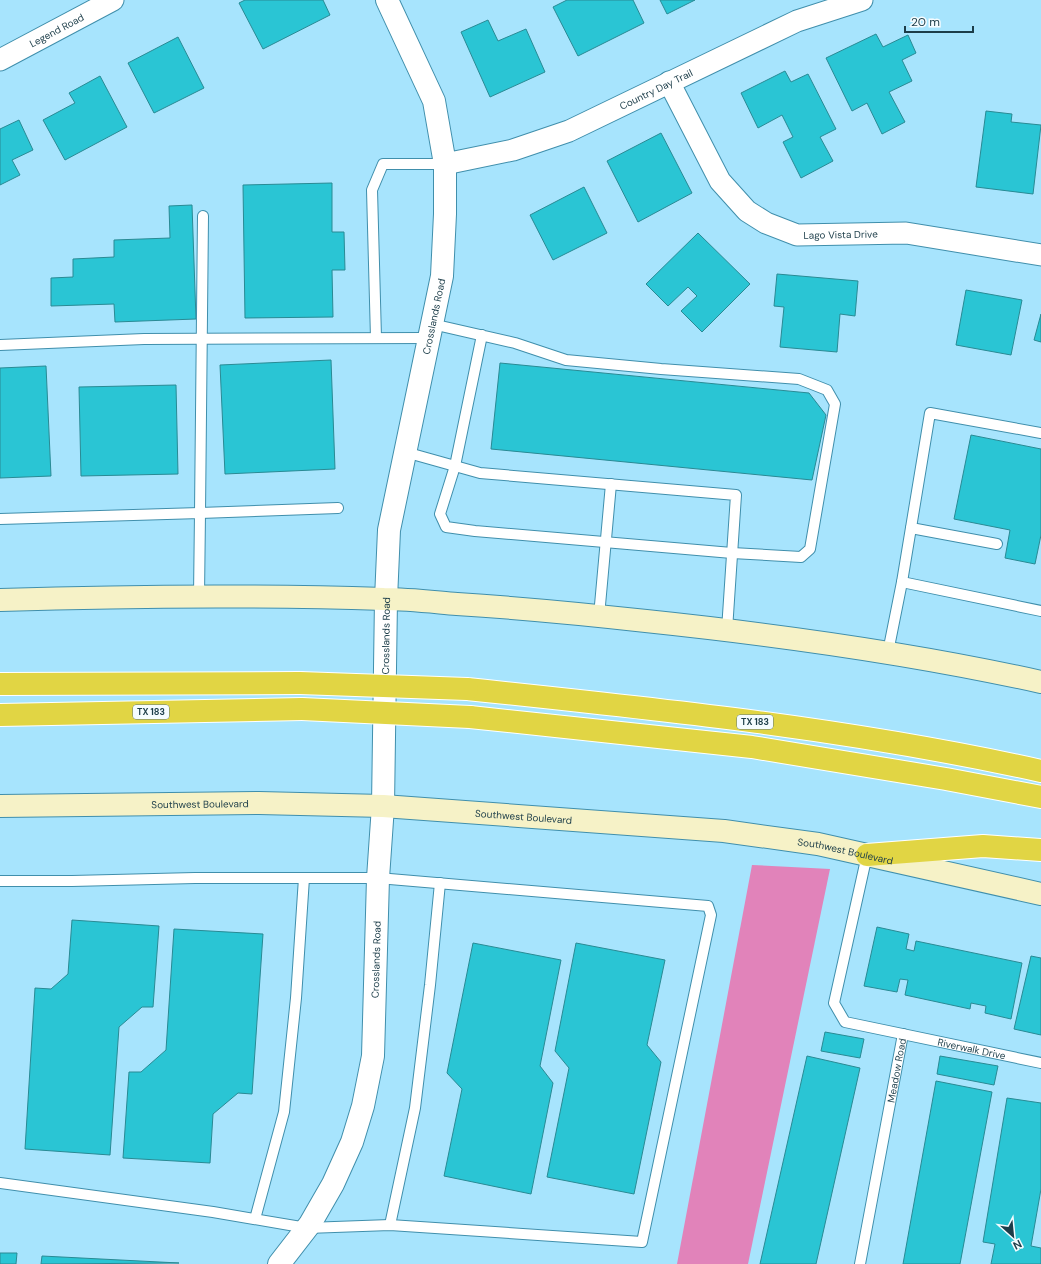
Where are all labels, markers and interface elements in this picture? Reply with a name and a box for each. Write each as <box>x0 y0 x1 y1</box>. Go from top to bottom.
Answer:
scale bar <box>905 8 973 34</box>
street label: Legend Road <box>27 10 86 50</box>
text: 20 m <box>911 14 940 30</box>
street label: Country Day Trail <box>617 66 695 112</box>
street label: Lago Vista Drive <box>803 227 878 241</box>
street label: Crosslands Road <box>419 277 448 356</box>
street label: Crosslands Road <box>378 597 393 675</box>
road number: TX 183 <box>133 705 169 719</box>
road number: TX 183 <box>737 715 773 729</box>
street label: Southwest Boulevard <box>151 797 249 811</box>
street label: Southwest Boulevard <box>475 806 573 826</box>
street label: Southwest Boulevard <box>797 835 894 867</box>
street label: Crosslands Road <box>368 921 383 998</box>
street label: Riverwalk Drive <box>936 1035 1007 1062</box>
street label: Meadow Road <box>884 1037 909 1104</box>
north arrow <box>993 1216 1033 1256</box>
text: N <box>1011 1237 1024 1253</box>

